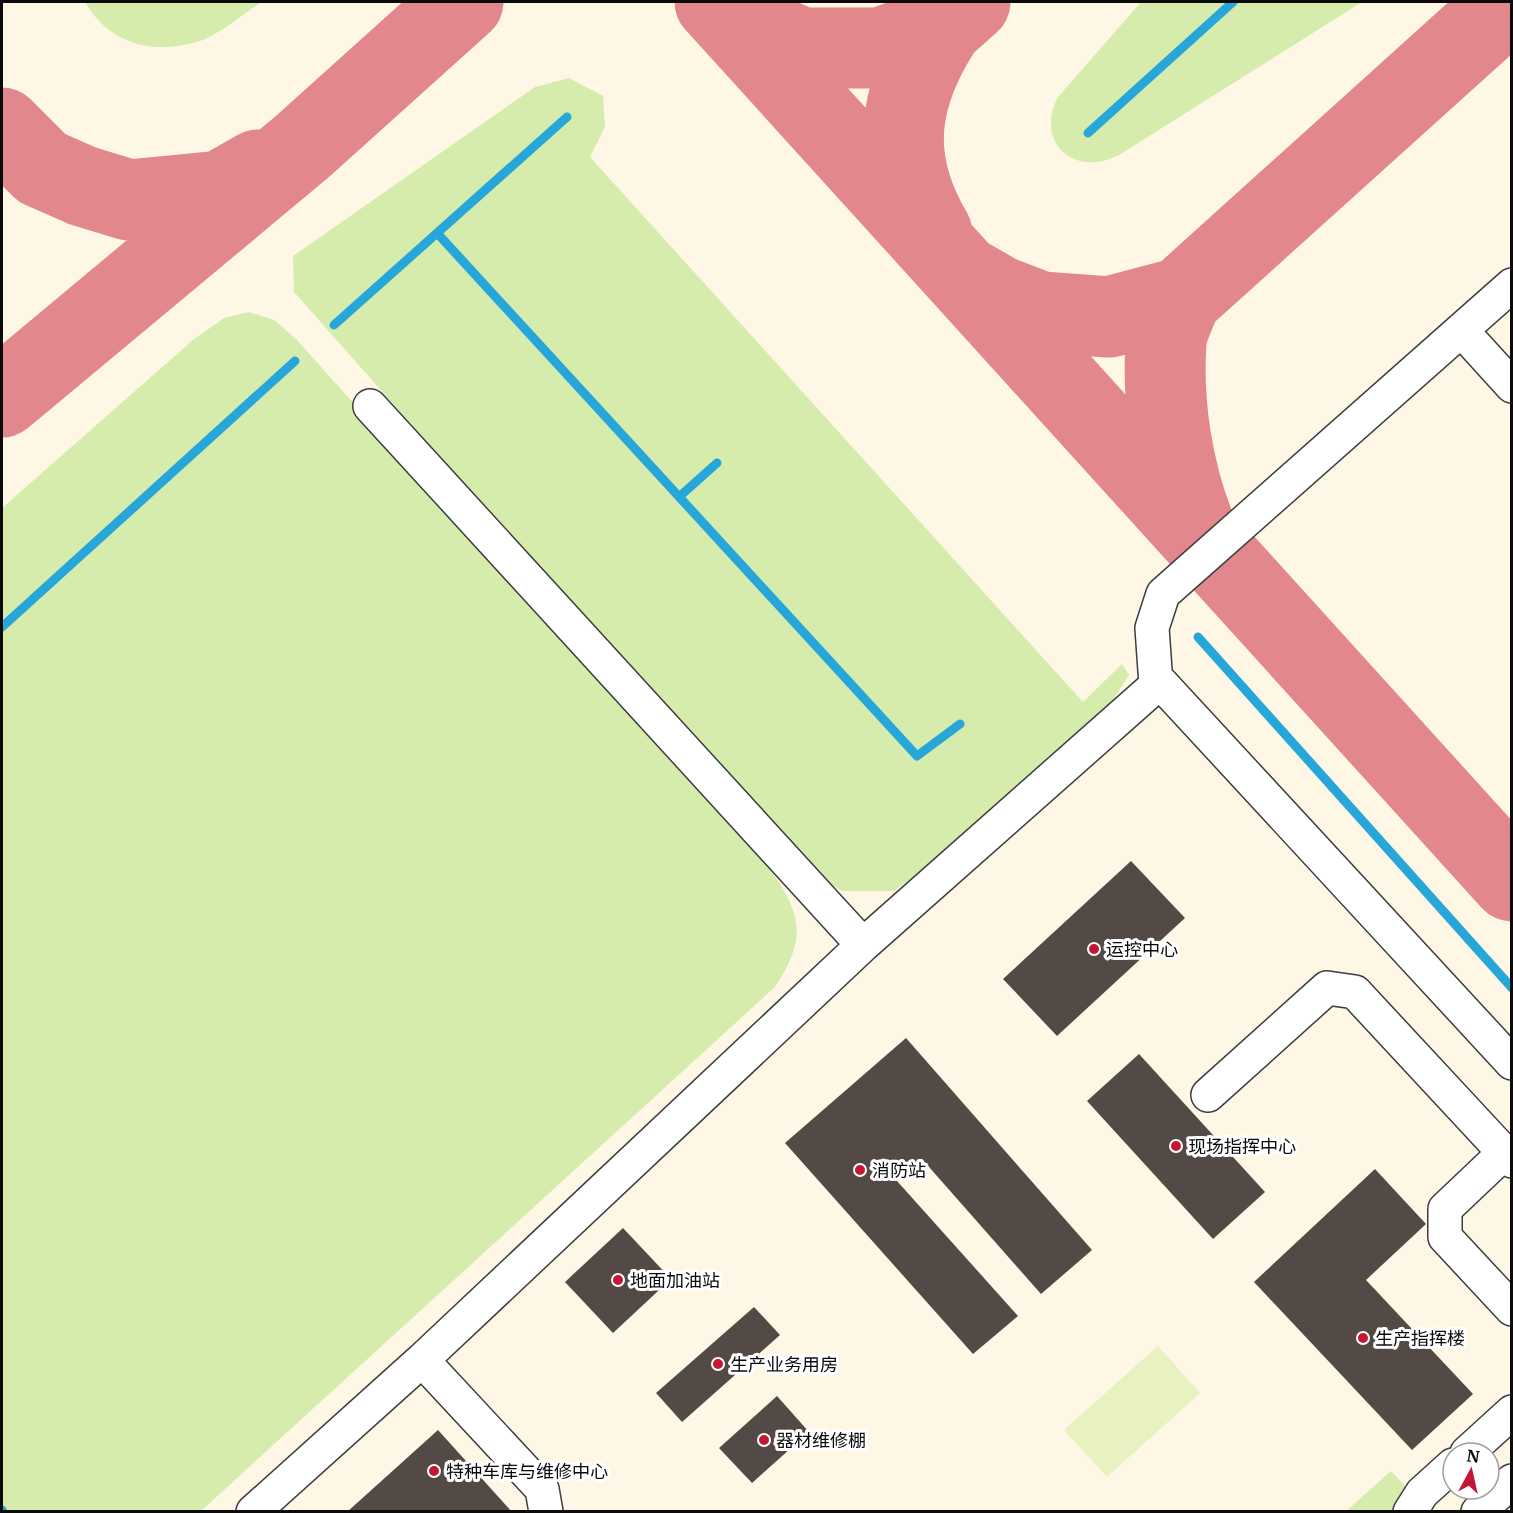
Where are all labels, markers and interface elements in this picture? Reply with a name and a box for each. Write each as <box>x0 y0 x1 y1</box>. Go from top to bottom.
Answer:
place label: 运控中心 <box>1106 938 1178 961</box>
marker: 运控中心 <box>1087 942 1101 956</box>
place label: 现场指挥中心 <box>1188 1135 1296 1158</box>
marker: 现场指挥中心 <box>1169 1139 1183 1153</box>
place label: 消防站 <box>872 1159 926 1182</box>
marker: 消防站 <box>853 1163 867 1177</box>
place label: 地面加油站 <box>630 1269 720 1292</box>
marker: 地面加油站 <box>611 1273 625 1287</box>
place label: 生产指挥楼 <box>1375 1327 1465 1350</box>
marker: 生产指挥楼 <box>1356 1331 1370 1345</box>
place label: 生产业务用房 <box>730 1353 838 1376</box>
marker: 生产业务用房 <box>711 1357 725 1371</box>
place label: 器材维修棚 <box>776 1429 866 1452</box>
marker: 器材维修棚 <box>757 1433 771 1447</box>
north arrow <box>1441 1441 1501 1501</box>
text: N <box>1465 1445 1481 1467</box>
place label: 特种车库与维修中心 <box>446 1460 608 1483</box>
marker: 特种车库与维修中心 <box>427 1464 441 1478</box>

